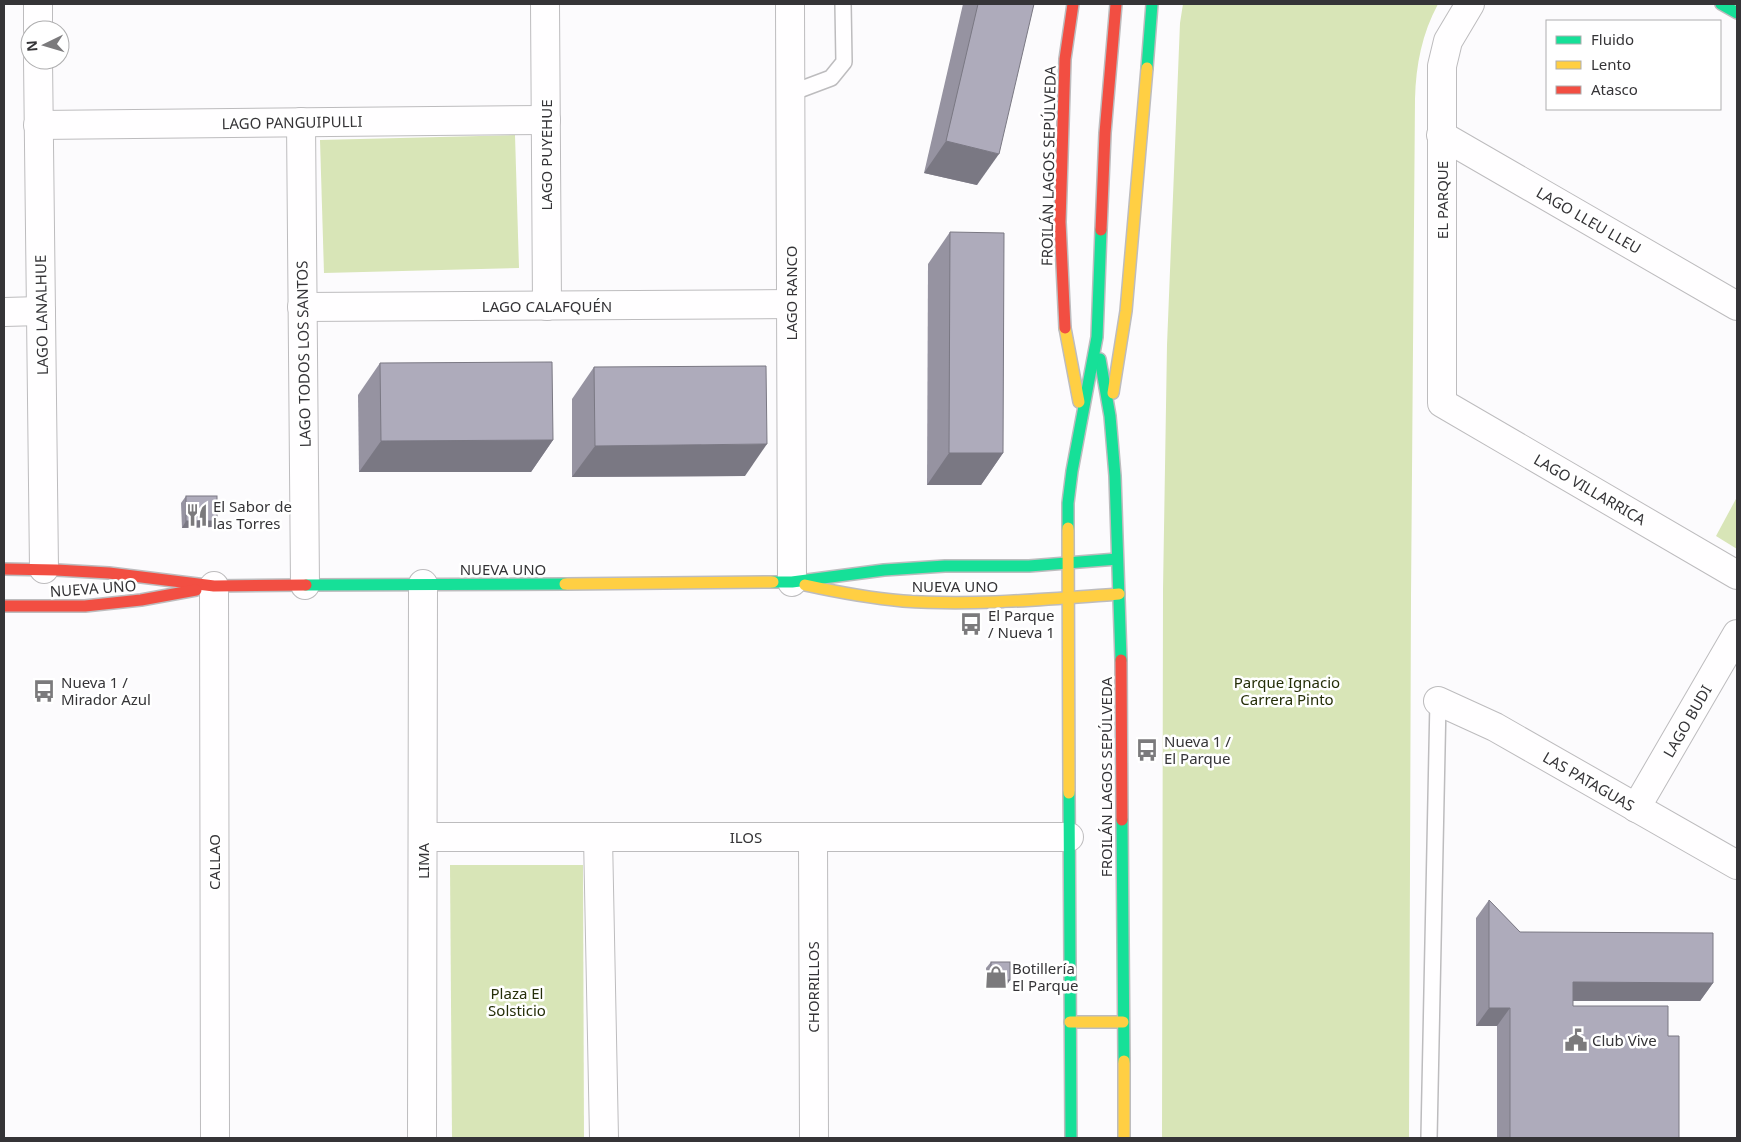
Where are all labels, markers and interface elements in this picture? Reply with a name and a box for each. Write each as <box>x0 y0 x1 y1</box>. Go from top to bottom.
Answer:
north arrow <box>20 20 70 70</box>
legend <box>1546 20 1721 110</box>
text: Fluido <box>1591 29 1634 49</box>
text: N <box>22 40 42 53</box>
text: Lento <box>1591 54 1631 74</box>
street label: FROILÁN LAGOS SEPÚLVEDA <box>1036 65 1060 266</box>
text: Atasco <box>1591 79 1638 99</box>
street label: LAGO PUYEHUE <box>536 100 556 210</box>
street label: LAGO PANGUIPULLI <box>221 111 363 133</box>
street label: EL PARQUE <box>1432 161 1452 239</box>
street label: LAGO LLEU LLEU <box>1533 182 1645 258</box>
street label: LAGO RANCO <box>781 246 801 340</box>
street label: LAGO LANALHUE <box>30 255 52 375</box>
street label: LAGO TODOS LOS SANTOS <box>291 260 315 448</box>
street label: LAGO CALAFQUÉN <box>482 296 612 316</box>
street label: LAGO VILLARRICA <box>1530 449 1650 529</box>
place label: El Sabor de las Torres <box>213 496 292 533</box>
restaurant icon: El Sabor de las Torres <box>184 502 210 528</box>
street label: NUEVA UNO <box>460 559 546 579</box>
street label: NUEVA UNO <box>49 575 137 601</box>
street label: NUEVA UNO <box>912 576 998 596</box>
place label: El Parque / Nueva 1 <box>988 605 1055 642</box>
bus stop icon: El Parque / Nueva 1 <box>958 611 984 637</box>
place label: Nueva 1 / Mirador Azul <box>61 672 151 709</box>
park label: Parque Ignacio Carrera Pinto <box>1234 672 1340 709</box>
street label: FROILÁN LAGOS SEPÚLVEDA <box>1096 676 1116 877</box>
bus stop icon: Nueva 1 / Mirador Azul <box>31 678 57 704</box>
street label: LAGO BUDI <box>1658 681 1716 761</box>
place label: Nueva 1 / El Parque <box>1164 731 1231 768</box>
bus stop icon: Nueva 1 / El Parque <box>1134 737 1160 763</box>
street label: LAS PATAGUAS <box>1540 747 1638 815</box>
street label: ILOS <box>730 827 762 847</box>
street label: CALLAO <box>204 834 224 890</box>
street label: LIMA <box>413 843 433 879</box>
street label: CHORRILLOS <box>803 941 823 1033</box>
place label: Botillería El Parque <box>1012 958 1078 995</box>
shop icon: Botillería El Parque <box>983 964 1009 990</box>
park label: Plaza El Solsticio <box>488 983 546 1020</box>
public building icon: Club Vive <box>1563 1027 1589 1053</box>
place label: Club Vive <box>1592 1030 1657 1050</box>

